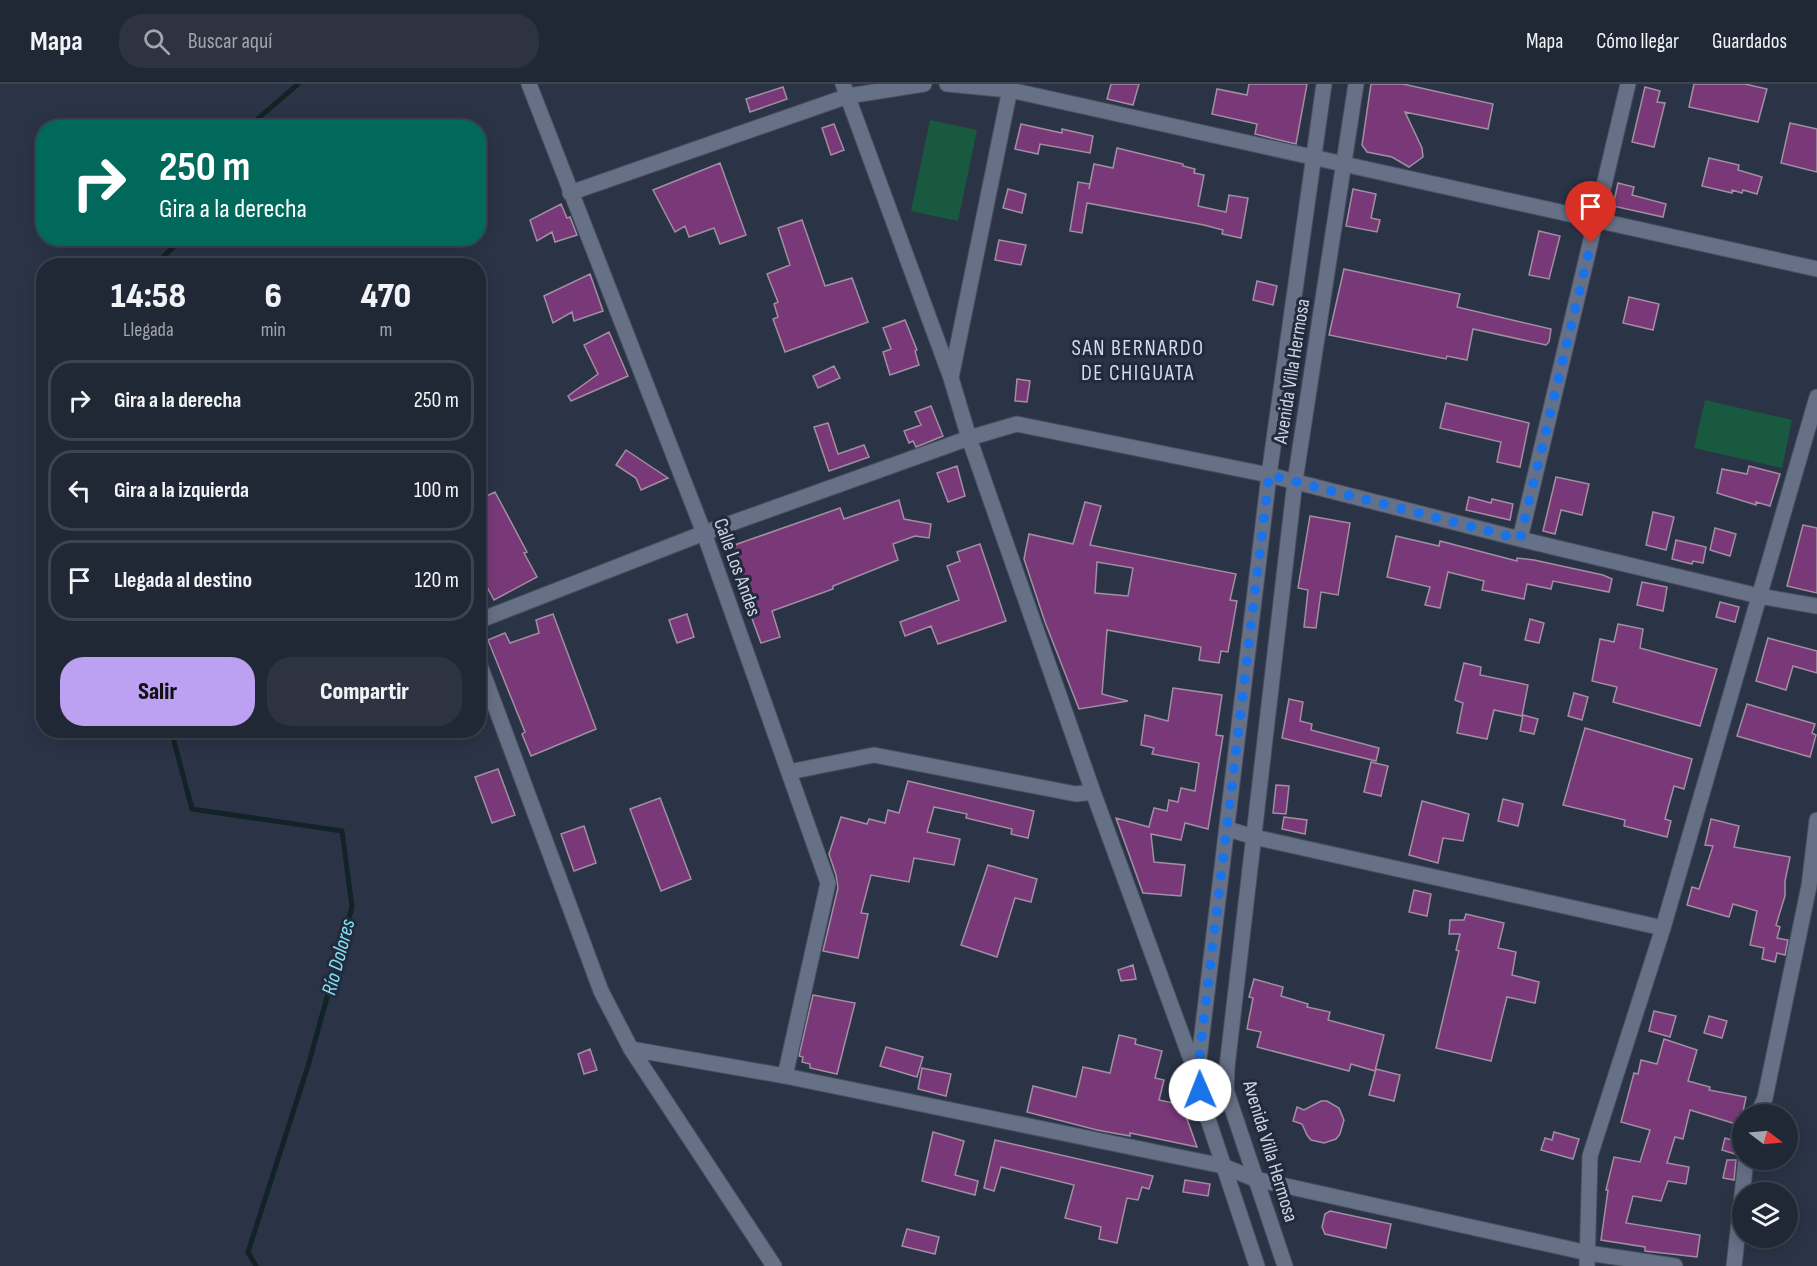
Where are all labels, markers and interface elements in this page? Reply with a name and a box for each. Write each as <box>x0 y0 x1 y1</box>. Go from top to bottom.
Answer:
search box <box>119 14 539 68</box>
text: Mapa <box>30 25 83 58</box>
icon: search <box>140 25 173 58</box>
text: Buscar aquí <box>188 28 272 55</box>
text: Mapa <box>1526 29 1563 54</box>
text: Cómo llegar <box>1596 29 1679 54</box>
text: Guardados <box>1712 29 1787 54</box>
text: 250 m <box>159 142 250 193</box>
icon: right <box>60 144 138 222</box>
pin <box>1565 181 1616 243</box>
icon: arrive <box>1574 190 1607 223</box>
text: Gira a la derecha <box>159 193 307 225</box>
text: 14:58 <box>111 275 186 318</box>
text: 6 <box>265 275 282 318</box>
text: 470 <box>361 275 411 318</box>
street label: Avenida Villa Hermosa <box>1269 297 1315 446</box>
text: Llegada <box>123 318 174 342</box>
text: min <box>261 318 286 342</box>
text: m <box>379 318 392 342</box>
district label: SAN BERNARDO DE CHIGUATA <box>1071 335 1205 387</box>
icon: right <box>63 384 96 417</box>
text: Gira a la derecha <box>114 387 241 414</box>
text: 250 m <box>414 387 459 414</box>
icon: left <box>63 474 96 507</box>
text: Gira a la izquierda <box>114 477 249 504</box>
text: 100 m <box>414 477 459 504</box>
street label: Calle Los Andes <box>708 515 766 620</box>
icon: arrive <box>63 564 96 597</box>
text: Llegada al destino <box>114 567 252 594</box>
text: 120 m <box>415 567 459 594</box>
button: Salir <box>60 657 255 726</box>
button: Compartir <box>267 657 462 726</box>
water label: Río Dolores <box>316 916 361 998</box>
position arrow <box>1168 1058 1232 1122</box>
street label: Avenida Villa Hermosa <box>1237 1077 1303 1225</box>
north arrow <box>1732 1104 1798 1170</box>
map controls <box>1732 1104 1798 1248</box>
button: layers <box>1732 1182 1798 1248</box>

